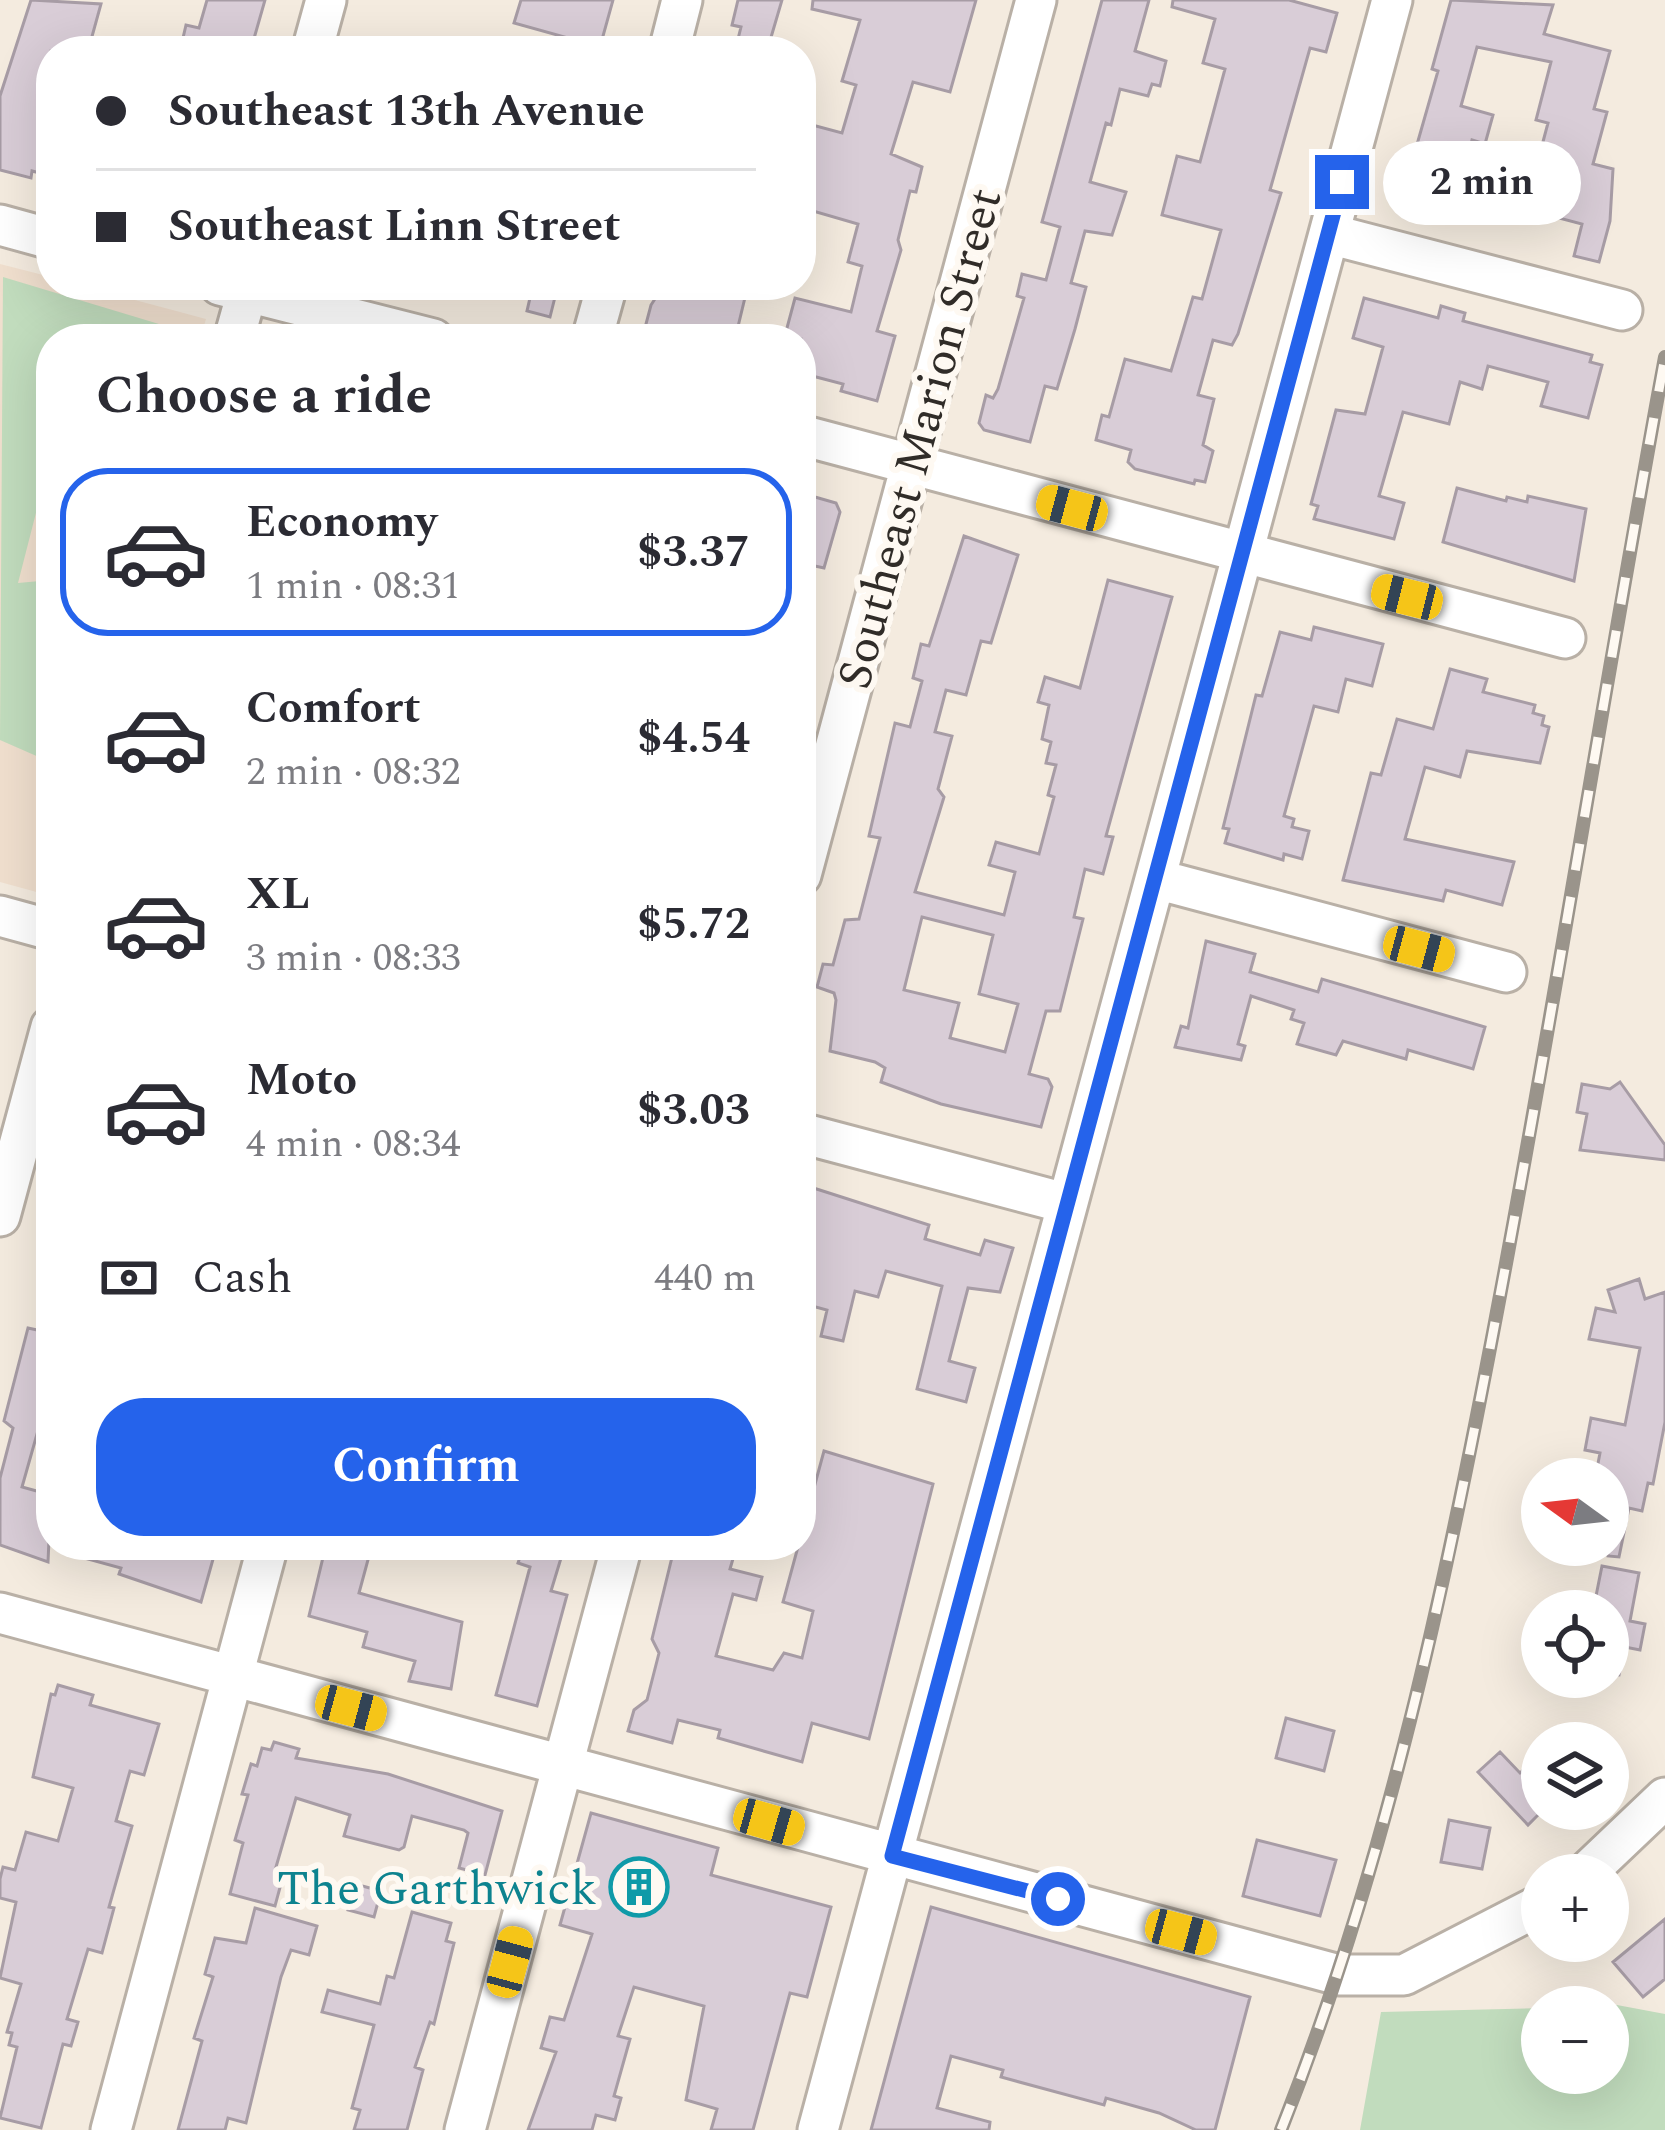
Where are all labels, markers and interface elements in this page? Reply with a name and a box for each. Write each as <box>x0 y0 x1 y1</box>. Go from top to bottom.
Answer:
text: Southeast 13th Avenue <box>168 77 645 146</box>
callout: 2 min <box>1384 140 1582 224</box>
text: 2 min <box>1430 153 1534 212</box>
route end <box>1315 155 1369 209</box>
street label: Southeast Marion Street <box>818 180 1022 697</box>
text: Southeast Linn Street <box>168 192 621 261</box>
text: Choose a ride <box>96 355 432 437</box>
car <box>1033 481 1111 535</box>
text: Economy <box>246 488 437 557</box>
icon: car <box>102 498 210 606</box>
text: $3.37 <box>637 518 750 587</box>
text: 1 min · 08:31 <box>246 557 461 616</box>
car <box>1368 571 1446 623</box>
text: Comfort <box>246 674 421 743</box>
icon: car <box>102 684 210 792</box>
text: $4.54 <box>637 704 750 773</box>
text: 2 min · 08:32 <box>246 743 461 802</box>
text: XL <box>246 860 310 929</box>
icon: car <box>102 870 210 978</box>
text: $5.72 <box>637 890 750 959</box>
car <box>1380 922 1458 976</box>
text: 3 min · 08:33 <box>246 929 461 988</box>
text: Moto <box>246 1046 357 1115</box>
icon: car <box>102 1056 210 1164</box>
text: $3.03 <box>637 1076 750 1145</box>
text: 4 min · 08:34 <box>246 1115 461 1174</box>
text: Cash <box>192 1244 292 1313</box>
icon: cash <box>96 1245 162 1311</box>
text: 440 m <box>654 1249 756 1308</box>
button: Confirm <box>96 1398 756 1536</box>
north arrow <box>1521 1458 1629 1566</box>
map controls <box>1521 1458 1629 2094</box>
button: locate <box>1521 1590 1629 1698</box>
car <box>312 1681 390 1735</box>
button: layers <box>1521 1722 1629 1830</box>
car <box>729 1795 809 1849</box>
place label: The Garthwick <box>277 1853 597 1926</box>
button: + <box>1521 1854 1629 1962</box>
building icon: The Garthwick <box>608 1856 670 1918</box>
route start <box>1031 1872 1085 1926</box>
car <box>1142 1905 1220 1959</box>
car <box>483 1923 537 2001</box>
button: − <box>1521 1986 1629 2094</box>

